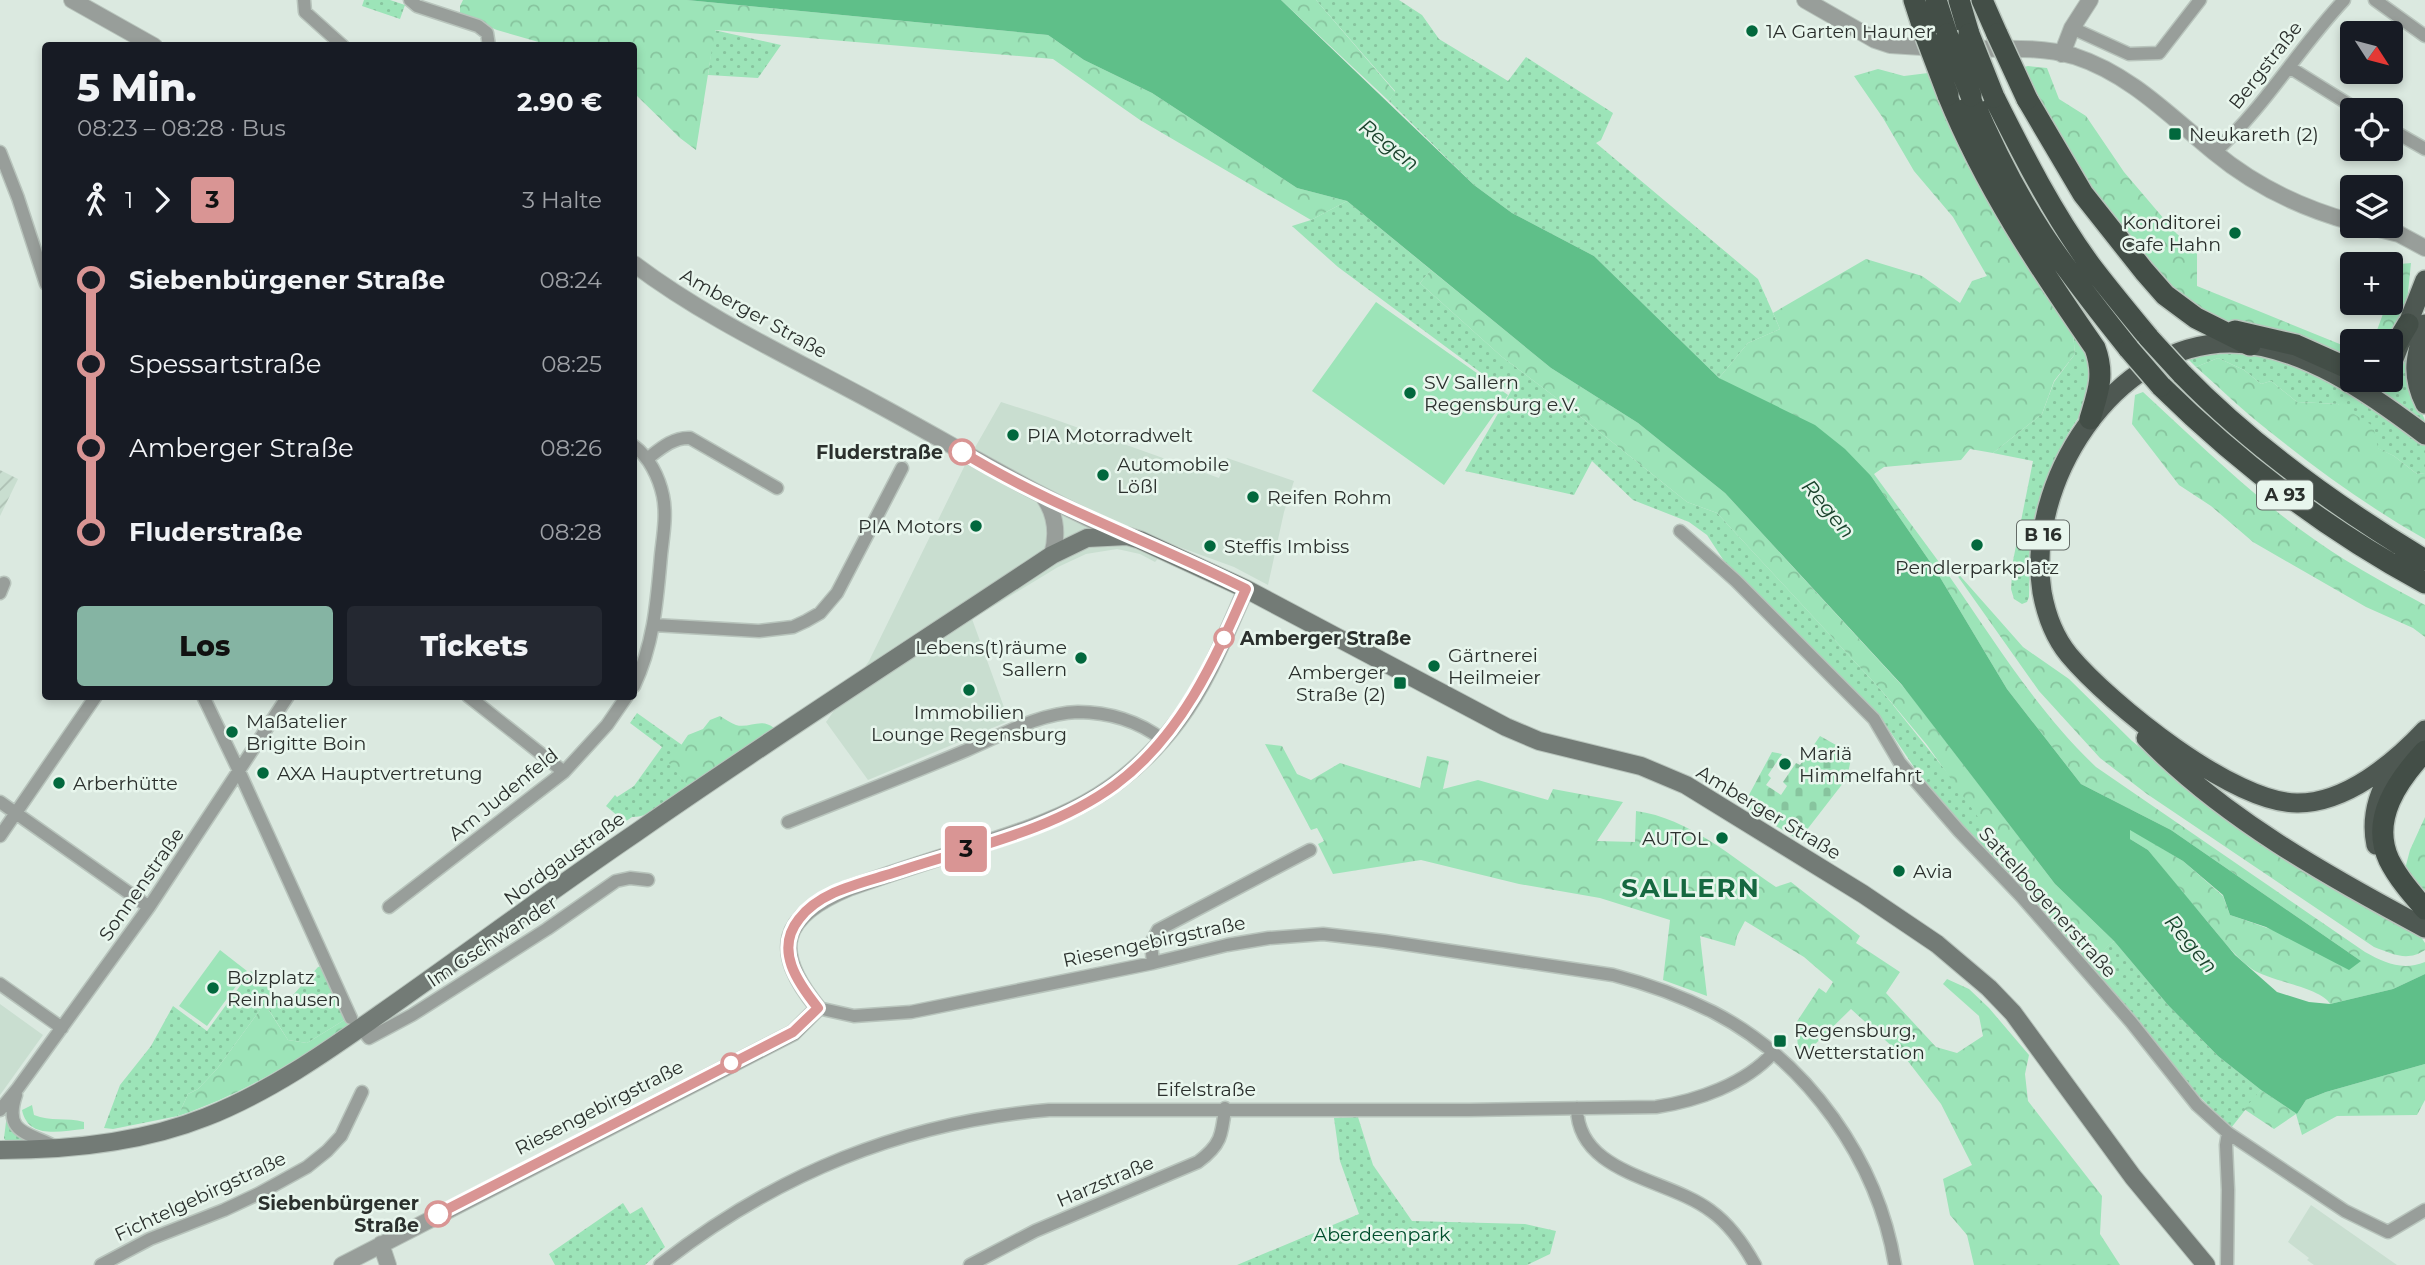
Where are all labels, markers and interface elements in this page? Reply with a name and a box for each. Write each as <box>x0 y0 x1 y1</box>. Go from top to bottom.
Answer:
street label: Bergstraße <box>2224 17 2307 114</box>
place label: 1A Garten Hauner <box>1766 20 1933 43</box>
north arrow <box>2340 21 2403 84</box>
map controls <box>2340 21 2403 392</box>
marker: 1A Garten Hauner <box>1744 23 1760 39</box>
text: 5 Min. <box>77 64 196 111</box>
text: 2.90 € <box>517 86 602 118</box>
button: locate <box>2340 98 2403 161</box>
water label: Regen <box>1354 113 1424 176</box>
text: 08:23 – 08:28 · Bus <box>77 114 286 142</box>
place label: Neukareth (2) <box>2189 123 2319 146</box>
marker: Neukareth (2) <box>2167 126 2183 142</box>
button: layers <box>2340 175 2403 238</box>
icon: walk <box>77 181 115 219</box>
icon: forward <box>143 181 181 219</box>
text: 3 <box>205 185 220 214</box>
text: 1 <box>125 186 133 214</box>
text: 3 Halte <box>522 186 602 214</box>
place label: Konditorei Cafe Hahn <box>2121 211 2221 256</box>
marker: Konditorei Cafe Hahn <box>2227 225 2243 241</box>
button: + <box>2340 252 2403 315</box>
text: Siebenbürgener Straße <box>129 264 445 296</box>
street label: Amberger Straße <box>676 264 831 363</box>
text: 08:24 <box>539 266 602 294</box>
button: − <box>2340 329 2403 392</box>
text: Spessartstraße <box>129 348 321 380</box>
text: 08:25 <box>541 350 602 378</box>
place label: SV Sallern Regensburg e.V. <box>1424 371 1578 416</box>
marker: SV Sallern Regensburg e.V. <box>1402 385 1418 401</box>
place label: PIA Motorradwelt <box>1027 424 1193 447</box>
marker: PIA Motorradwelt <box>1005 427 1021 443</box>
text: Amberger Straße <box>129 432 354 464</box>
text: 08:26 <box>540 434 602 462</box>
marker: Fluderstraße <box>949 439 975 465</box>
place label: Fluderstraße <box>816 441 943 464</box>
place label: Automobile Lößl <box>1117 453 1229 498</box>
marker: Automobile Lößl <box>1095 467 1111 483</box>
water label: Regen <box>1797 474 1860 543</box>
road number: A 93 <box>2257 480 2313 509</box>
place label: Reifen Rohm <box>1267 486 1392 509</box>
marker: Reifen Rohm <box>1245 489 1261 505</box>
place label: PIA Motors <box>858 515 962 538</box>
text: Fluderstraße <box>129 516 303 548</box>
text: 08:28 <box>539 518 602 546</box>
marker: PIA Motors <box>968 518 984 534</box>
road number: B 16 <box>2017 520 2069 550</box>
place label: Steffis Imbiss <box>1224 535 1349 558</box>
marker: Pendlerparkplatz <box>1969 537 1985 553</box>
marker: Steffis Imbiss <box>1202 538 1218 554</box>
place label: Pendlerparkplatz <box>1895 556 2059 579</box>
button: Los <box>77 606 333 686</box>
button: Tickets <box>347 606 602 686</box>
place label: Amberger Straße <box>1239 627 1411 650</box>
marker: Amberger Straße <box>1214 628 1234 648</box>
place label: Lebens(t)räume Sallern <box>915 636 1067 681</box>
place label: Gärtnerei Heilmeier <box>1448 644 1541 689</box>
marker: Lebens(t)räume Sallern <box>1073 650 1089 666</box>
marker: Gärtnerei Heilmeier <box>1426 658 1442 674</box>
place label: Amberger Straße (2) <box>1288 661 1386 706</box>
marker: Amberger Straße (2) <box>1392 675 1408 691</box>
marker: Immobilien Lounge Regensburg <box>961 682 977 698</box>
place label: Immobilien Lounge Regensburg <box>871 701 1067 746</box>
place label: Maßatelier Brigitte Boin <box>246 710 366 755</box>
marker: Maßatelier Brigitte Boin <box>224 724 240 740</box>
place label: Mariä Himmelfahrt <box>1799 742 1923 787</box>
street label: Am Judenfeld <box>444 743 563 845</box>
marker: Mariä Himmelfahrt <box>1777 756 1793 772</box>
street label: Amberger Straße <box>1692 760 1845 865</box>
place label: AXA Hauptvertretung <box>277 762 483 785</box>
marker: AXA Hauptvertretung <box>255 765 271 781</box>
place label: Arberhütte <box>73 772 178 795</box>
marker: Arberhütte <box>51 775 67 791</box>
street label: Nordgaustraße <box>499 807 629 910</box>
street label: Sattelbogenerstraße <box>1974 822 2121 982</box>
street label: Sonnenstraße <box>94 823 189 945</box>
line badge: 3 <box>943 826 989 872</box>
place label: AUTOL <box>1642 827 1709 850</box>
marker: AUTOL <box>1714 830 1730 846</box>
text: 3 <box>959 834 973 863</box>
place label: Avia <box>1913 860 1953 883</box>
marker: Avia <box>1891 863 1907 879</box>
district label: SALLERN <box>1621 872 1761 904</box>
street label: Im Gschwander <box>423 891 562 992</box>
water label: Regen <box>2160 909 2223 978</box>
street label: Riesengebirgstraße <box>1061 911 1247 972</box>
place label: Bolzplatz Reinhausen <box>227 966 341 1011</box>
marker: Bolzplatz Reinhausen <box>205 980 221 996</box>
place label: Regensburg, Wetterstation <box>1794 1019 1925 1064</box>
marker: Regensburg, Wetterstation <box>1772 1033 1788 1049</box>
unlabelled marker <box>721 1053 741 1073</box>
street label: Riesengebirgstraße <box>511 1055 687 1160</box>
street label: Eifelstraße <box>1156 1078 1256 1101</box>
street label: Fichtelgebirgstraße <box>111 1147 290 1246</box>
street label: Harzstraße <box>1053 1151 1157 1212</box>
place label: Siebenbürgener Straße <box>258 1192 419 1237</box>
marker: Siebenbürgener Straße <box>425 1201 451 1227</box>
park label: Aberdeenpark <box>1314 1223 1451 1246</box>

